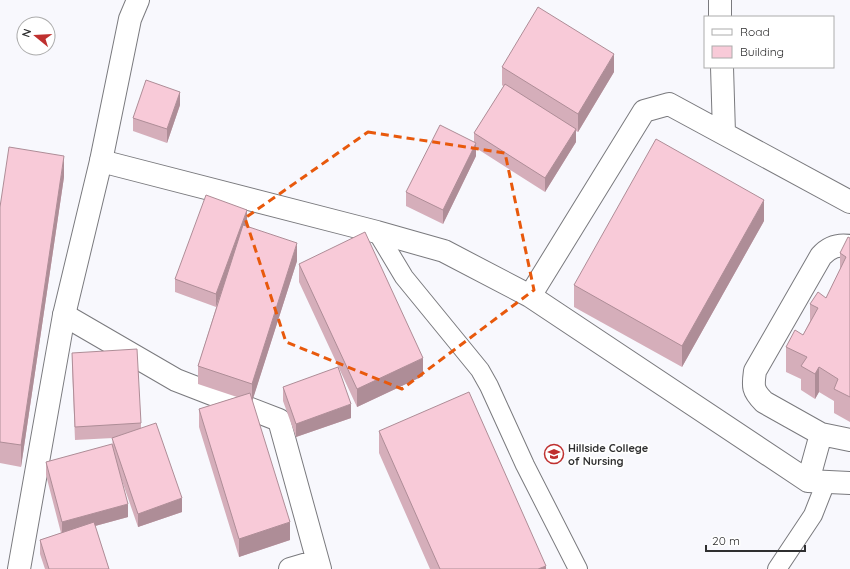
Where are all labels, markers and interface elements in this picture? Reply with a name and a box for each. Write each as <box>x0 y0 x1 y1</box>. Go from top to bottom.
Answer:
north arrow <box>16 16 56 56</box>
legend <box>704 16 834 68</box>
text: Road <box>740 24 770 39</box>
text: N <box>19 27 34 39</box>
text: Building <box>740 44 784 59</box>
place label: Hillside College of Nursing <box>568 441 649 468</box>
school or university icon: Hillside College of Nursing <box>543 443 565 465</box>
scale bar <box>706 527 805 553</box>
text: 20 m <box>712 533 740 548</box>

